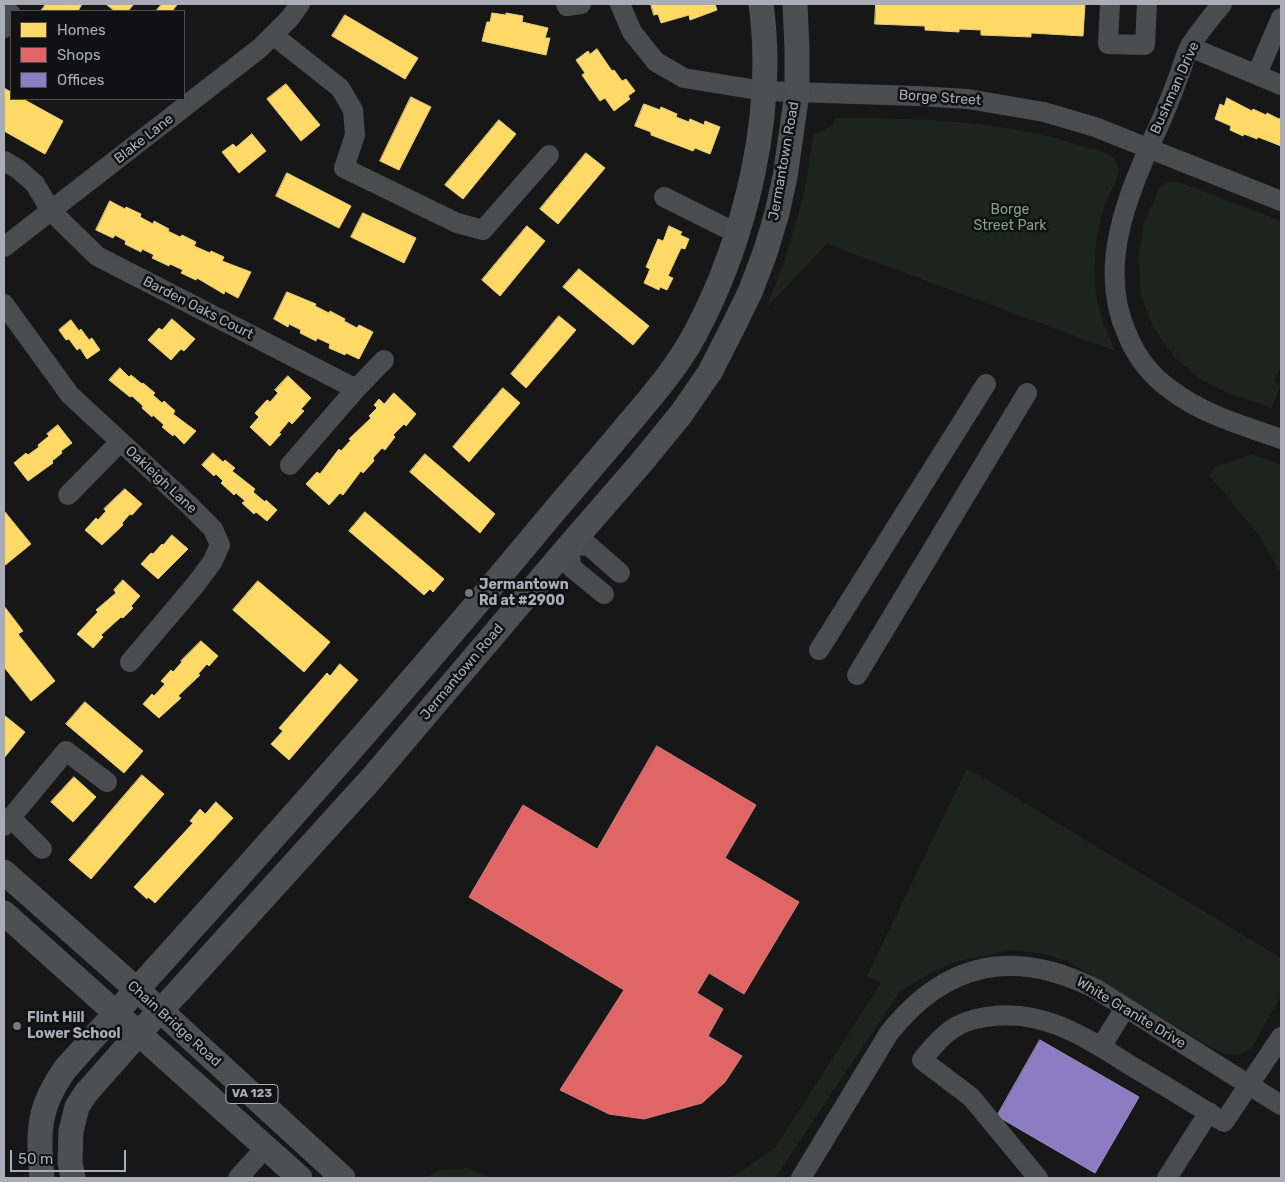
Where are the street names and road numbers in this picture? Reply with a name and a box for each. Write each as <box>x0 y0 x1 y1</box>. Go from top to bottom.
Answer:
street label: Bushman Drive <box>1147 39 1203 137</box>
street label: Borge Street <box>898 87 982 109</box>
street label: Jermantown Road <box>765 100 803 222</box>
street label: Blake Lane <box>111 111 177 167</box>
street label: Barden Oaks Court <box>140 273 256 343</box>
street label: Oakleigh Lane <box>122 443 200 517</box>
street label: Jermantown Road <box>417 621 507 723</box>
street label: White Granite Drive <box>1073 974 1189 1052</box>
street label: Chain Bridge Road <box>124 978 224 1070</box>
road number: VA 123 <box>226 1084 278 1104</box>

